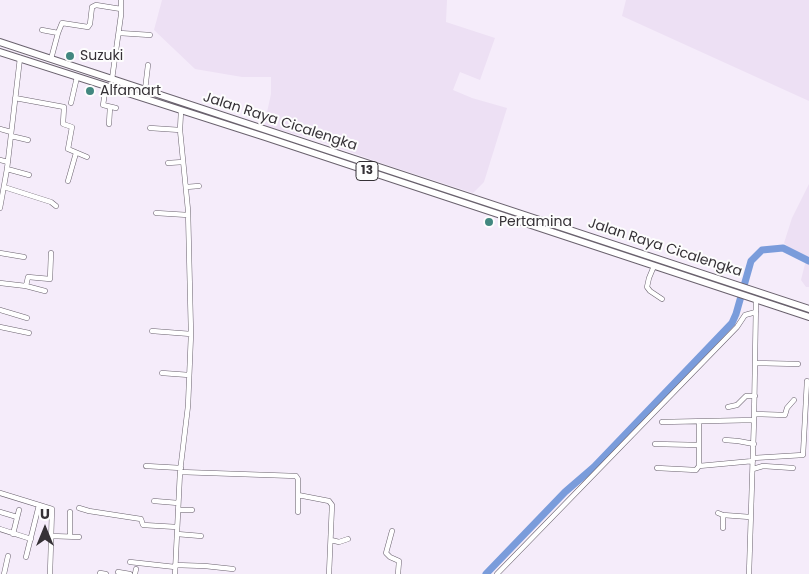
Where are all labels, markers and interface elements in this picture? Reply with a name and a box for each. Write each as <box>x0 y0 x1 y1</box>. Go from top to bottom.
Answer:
place label: Suzuki <box>80 48 123 64</box>
marker: Suzuki <box>64 50 76 62</box>
place label: Alfamart <box>100 83 161 99</box>
marker: Alfamart <box>84 85 96 97</box>
street label: Jalan Raya Cicalengka <box>201 89 359 155</box>
road number: 13 <box>356 162 378 180</box>
place label: Pertamina <box>499 214 572 230</box>
street label: Jalan Raya Cicalengka <box>586 215 744 281</box>
marker: Pertamina <box>483 216 495 228</box>
north arrow <box>20 504 70 554</box>
text: U <box>40 504 50 524</box>

